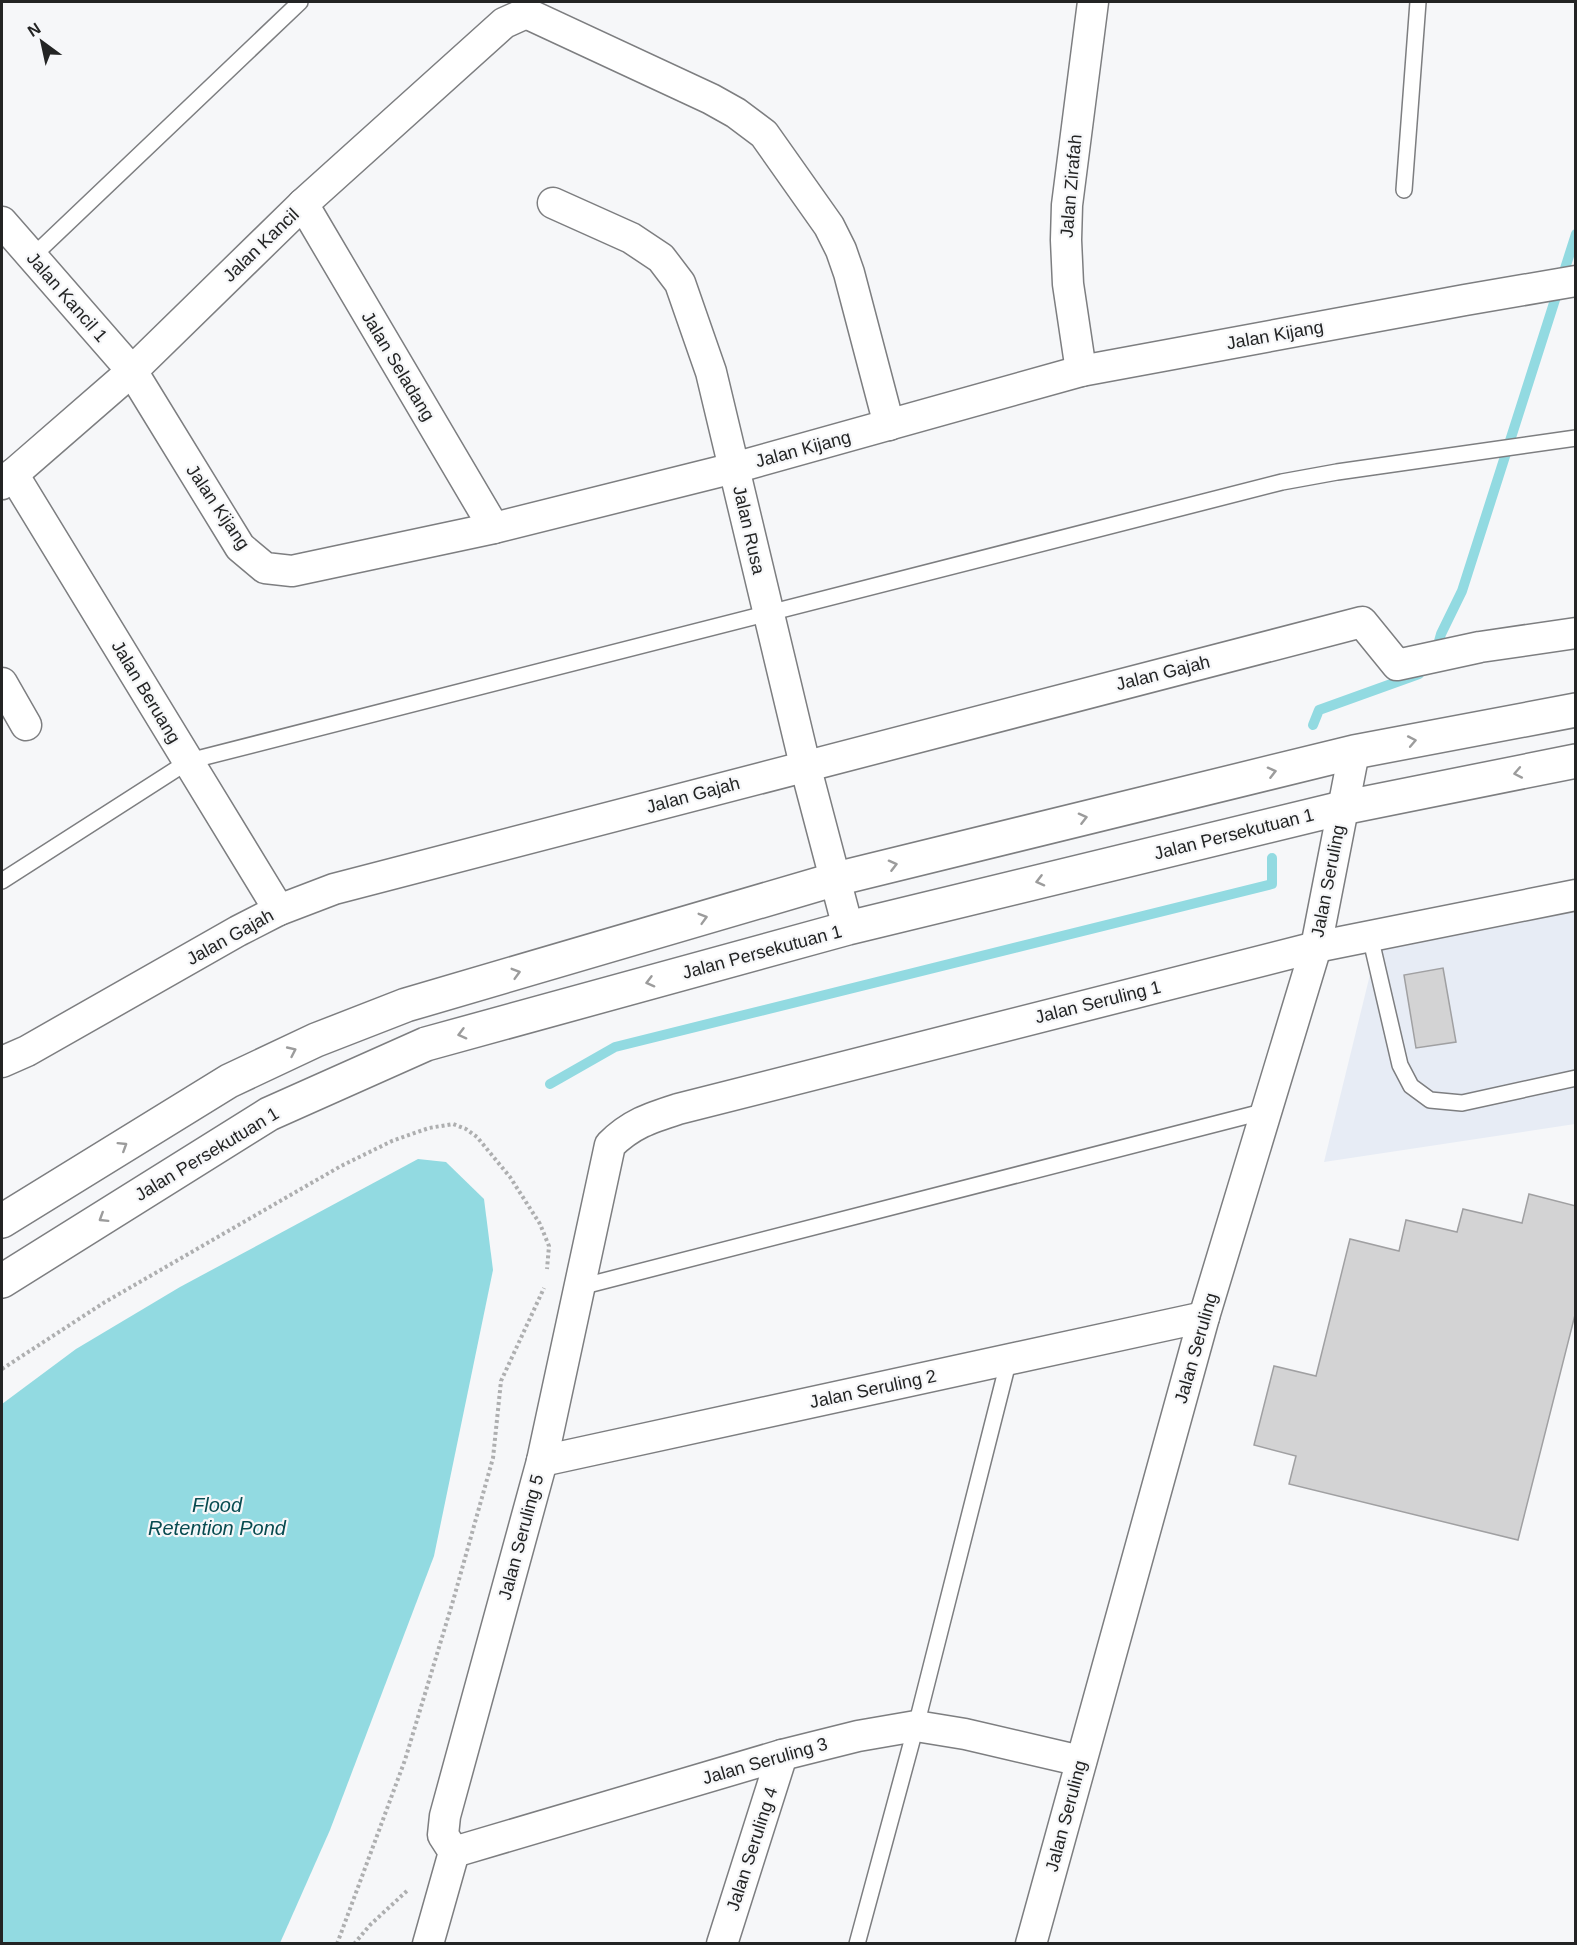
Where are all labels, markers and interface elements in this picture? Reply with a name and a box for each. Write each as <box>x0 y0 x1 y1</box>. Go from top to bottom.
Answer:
north arrow <box>12 12 72 72</box>
text: N <box>25 20 44 40</box>
street label: Jalan Zirafah <box>1057 133 1085 239</box>
street label: Jalan Kancil <box>219 204 303 286</box>
street label: Jalan Kancil 1 <box>23 248 111 346</box>
street label: Jalan Seladang <box>357 308 439 424</box>
street label: Jalan Kijang <box>1225 317 1325 353</box>
street label: Jalan Kijang <box>753 427 853 471</box>
street label: Jalan Kijang <box>182 461 254 553</box>
street label: Jalan Rusa <box>729 484 769 577</box>
street label: Jalan Beruang <box>108 637 184 747</box>
street label: Jalan Gajah <box>1114 652 1212 694</box>
one-way arrow <box>1406 735 1416 748</box>
one-way arrow <box>1513 766 1523 779</box>
one-way arrow <box>1267 767 1277 780</box>
street label: Jalan Gajah <box>644 773 742 817</box>
street label: Jalan Persekutuan 1 <box>1152 804 1316 864</box>
one-way arrow <box>1077 813 1087 826</box>
street label: Jalan Seruling <box>1307 823 1349 939</box>
one-way arrow <box>888 859 898 872</box>
one-way arrow <box>1035 874 1045 887</box>
street label: Jalan Gajah <box>183 905 277 969</box>
one-way arrow <box>697 913 708 925</box>
street label: Jalan Persekutuan 1 <box>680 921 844 983</box>
one-way arrow <box>510 968 521 980</box>
one-way arrow <box>645 975 655 988</box>
street label: Jalan Seruling 1 <box>1033 977 1163 1027</box>
one-way arrow <box>457 1027 467 1040</box>
one-way arrow <box>286 1046 297 1058</box>
street label: Jalan Persekutuan 1 <box>132 1103 282 1205</box>
one-way arrow <box>117 1142 127 1154</box>
one-way arrow <box>99 1210 109 1222</box>
street label: Jalan Seruling <box>1171 1290 1221 1406</box>
street label: Jalan Seruling 2 <box>808 1366 938 1412</box>
street label: Jalan Seruling 5 <box>495 1472 547 1602</box>
water label: Flood Retention Pond <box>148 1494 287 1539</box>
street label: Jalan Seruling 3 <box>700 1734 830 1788</box>
street label: Jalan Seruling <box>1042 1758 1090 1874</box>
street label: Jalan Seruling 4 <box>723 1785 781 1913</box>

